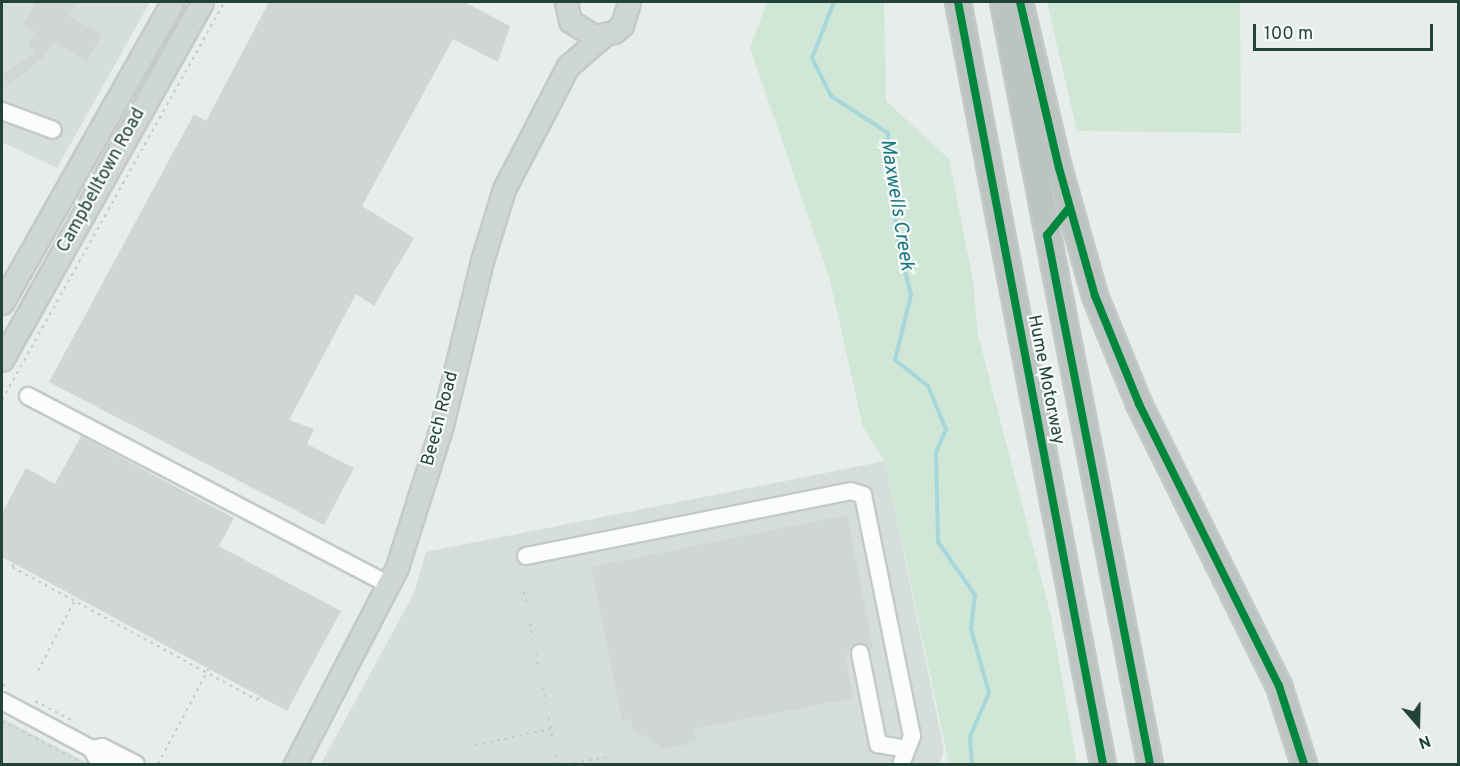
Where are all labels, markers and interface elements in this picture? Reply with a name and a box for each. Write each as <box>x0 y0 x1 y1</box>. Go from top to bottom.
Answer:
scale bar <box>1256 12 1436 50</box>
text: 100 m <box>1264 23 1313 46</box>
street label: Campbelltown Road <box>53 105 151 257</box>
water label: Maxwells Creek <box>874 138 918 272</box>
street label: Hume Motorway <box>1022 313 1068 447</box>
street label: Beech Road <box>418 369 464 469</box>
north arrow <box>1388 694 1448 754</box>
text: N <box>1415 730 1433 752</box>

